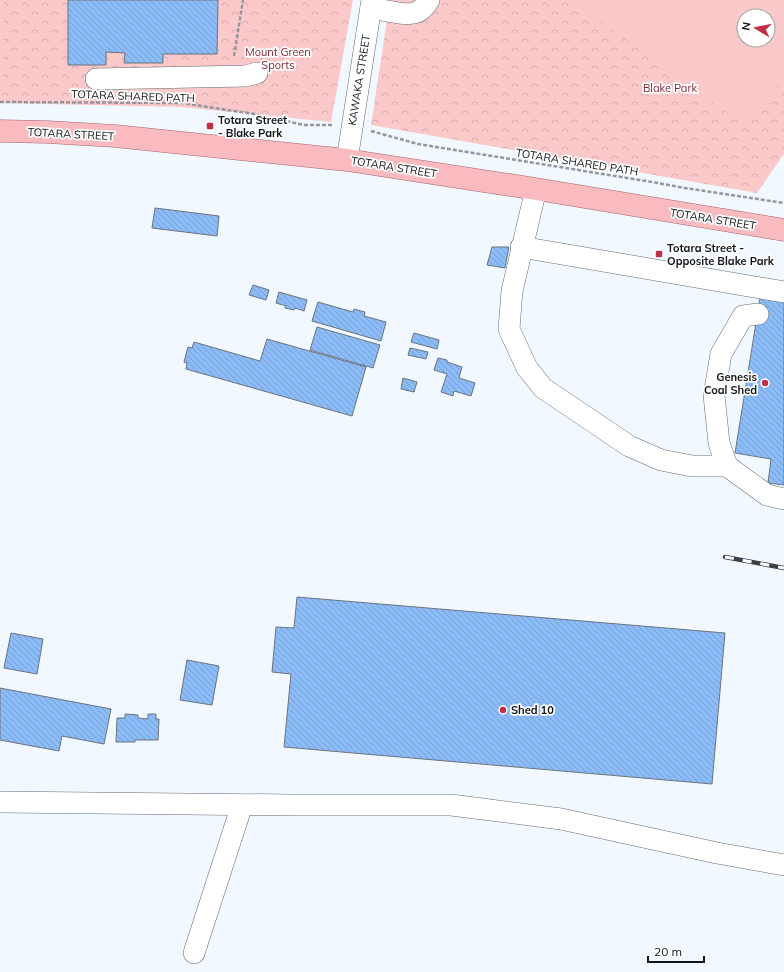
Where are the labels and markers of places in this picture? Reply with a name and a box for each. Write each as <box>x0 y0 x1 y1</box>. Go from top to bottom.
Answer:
place label: Totara Street - Blake Park <box>218 113 287 140</box>
marker: Totara Street - Blake Park <box>205 121 215 131</box>
place label: Totara Street - Opposite Blake Park <box>667 241 775 268</box>
marker: Totara Street - Opposite Blake Park <box>654 249 664 259</box>
place label: Genesis Coal Shed <box>704 370 757 397</box>
marker: Genesis Coal Shed <box>760 378 770 388</box>
place label: Shed 10 <box>511 703 554 717</box>
marker: Shed 10 <box>498 705 508 715</box>

